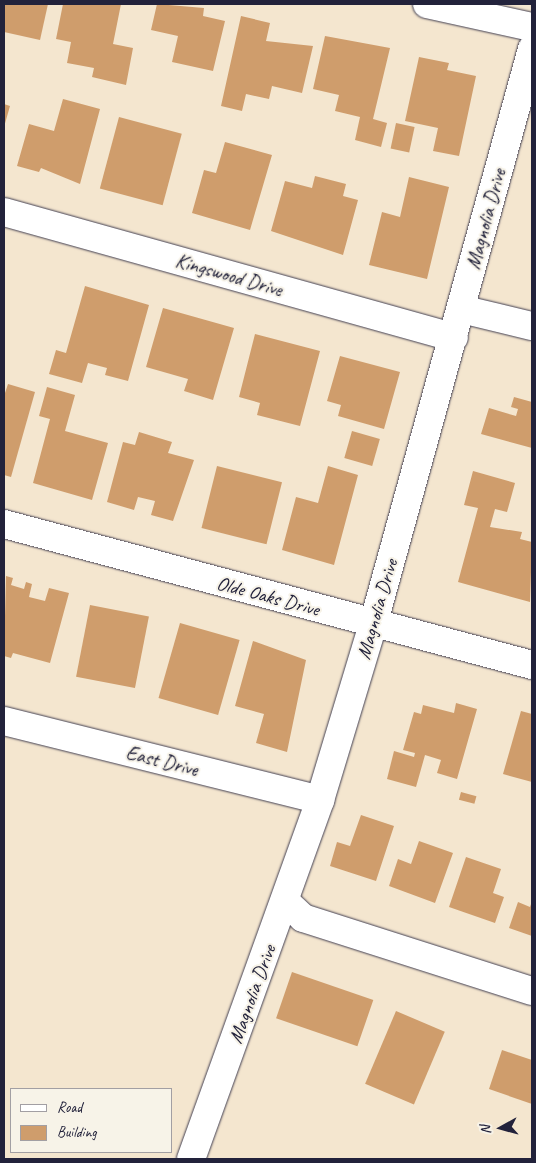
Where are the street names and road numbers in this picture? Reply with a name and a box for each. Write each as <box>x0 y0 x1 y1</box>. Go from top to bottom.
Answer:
street label: Magnolia Drive <box>461 166 511 272</box>
street label: Kingswood Drive <box>173 248 285 302</box>
street label: Magnolia Drive <box>351 556 403 662</box>
street label: Olde Oaks Drive <box>213 571 323 621</box>
street label: East Drive <box>123 740 201 782</box>
street label: Magnolia Drive <box>223 942 281 1046</box>

